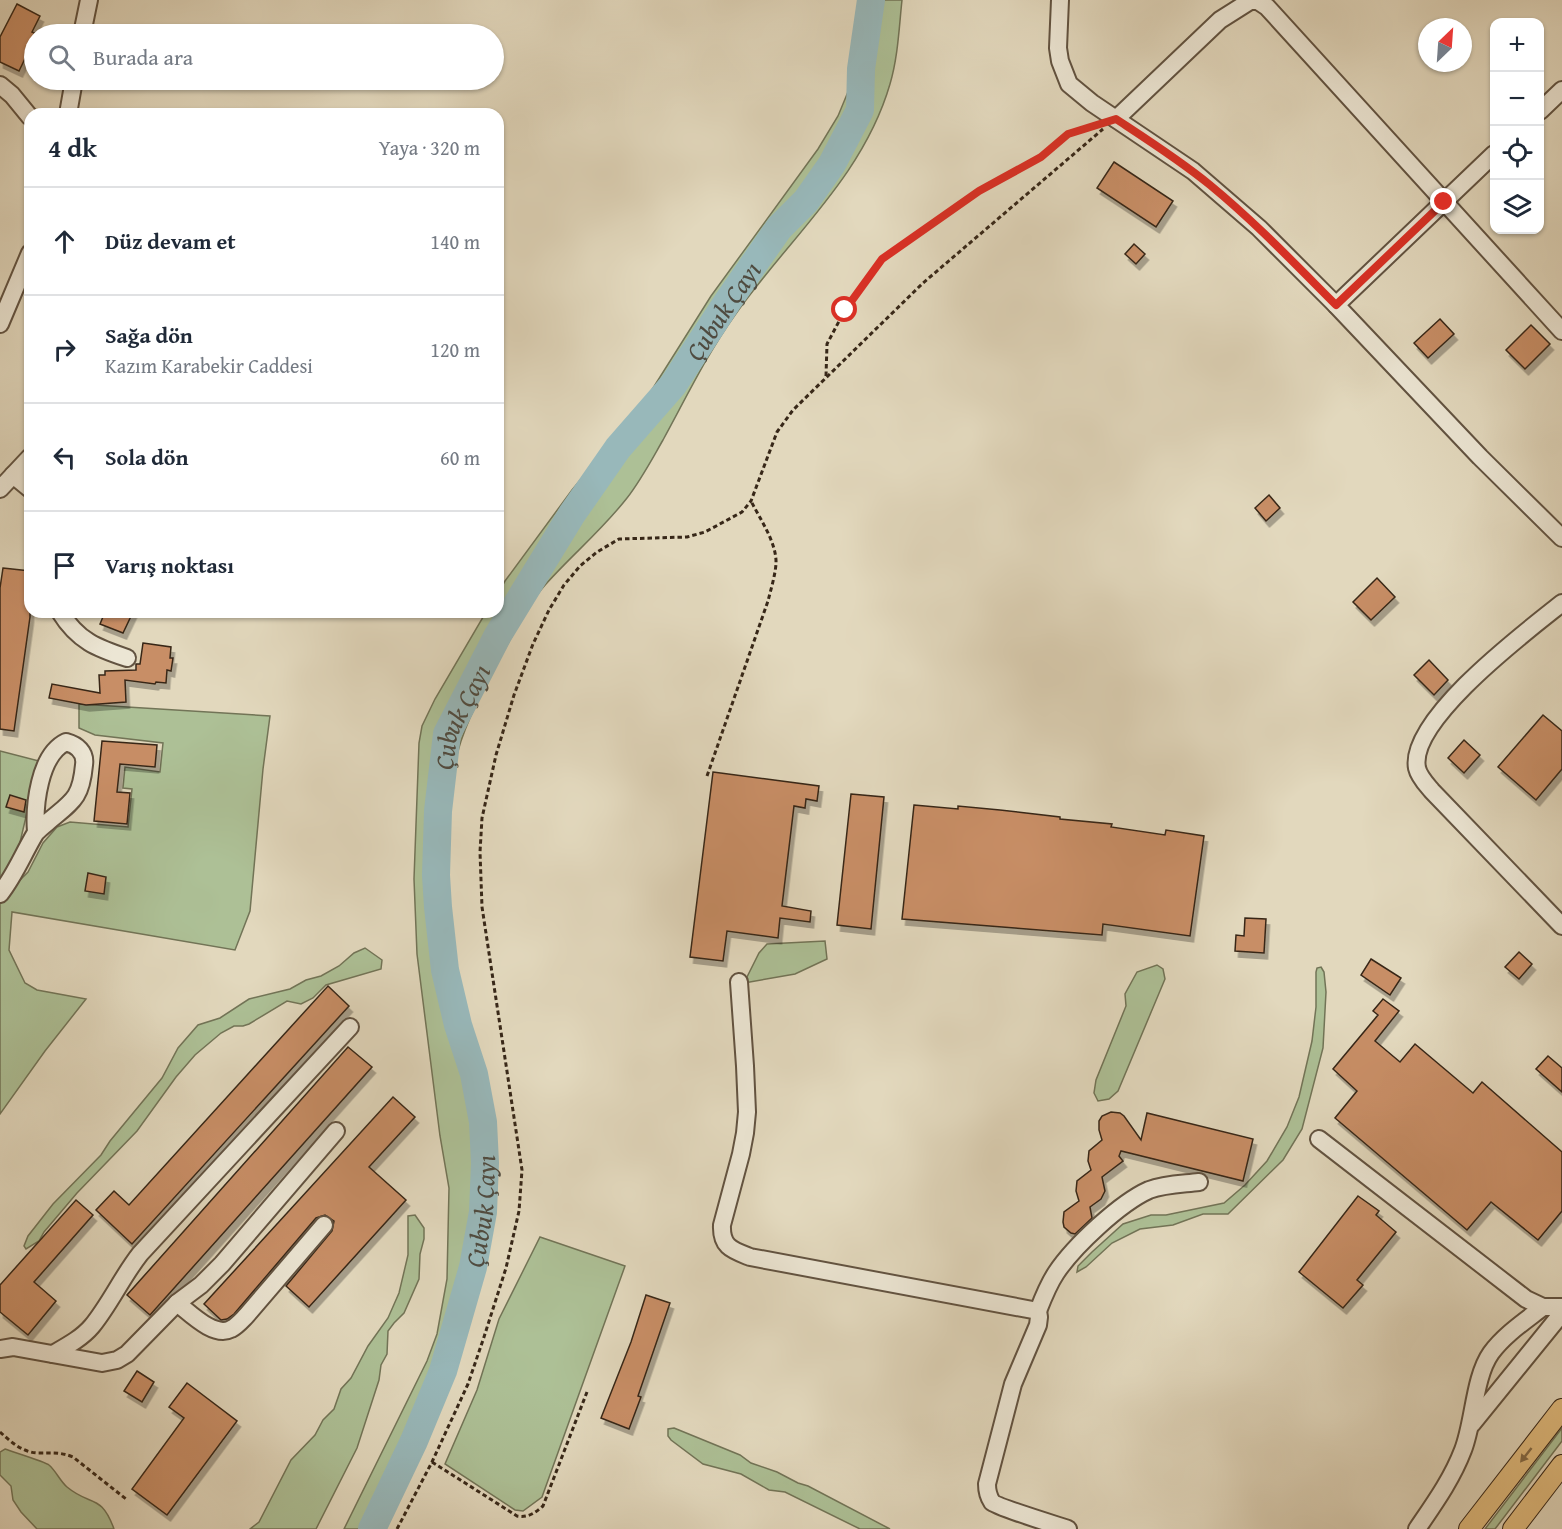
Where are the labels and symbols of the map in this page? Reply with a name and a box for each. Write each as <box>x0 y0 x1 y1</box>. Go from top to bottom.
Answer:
north arrow <box>1418 18 1472 72</box>
route end <box>1430 188 1456 214</box>
water label: Çubuk Çayı <box>675 253 770 368</box>
route start <box>831 296 857 322</box>
water label: Çubuk Çayı <box>423 657 500 772</box>
water label: Çubuk Çayı <box>454 1154 505 1270</box>
one-way arrow <box>1520 1448 1532 1463</box>

